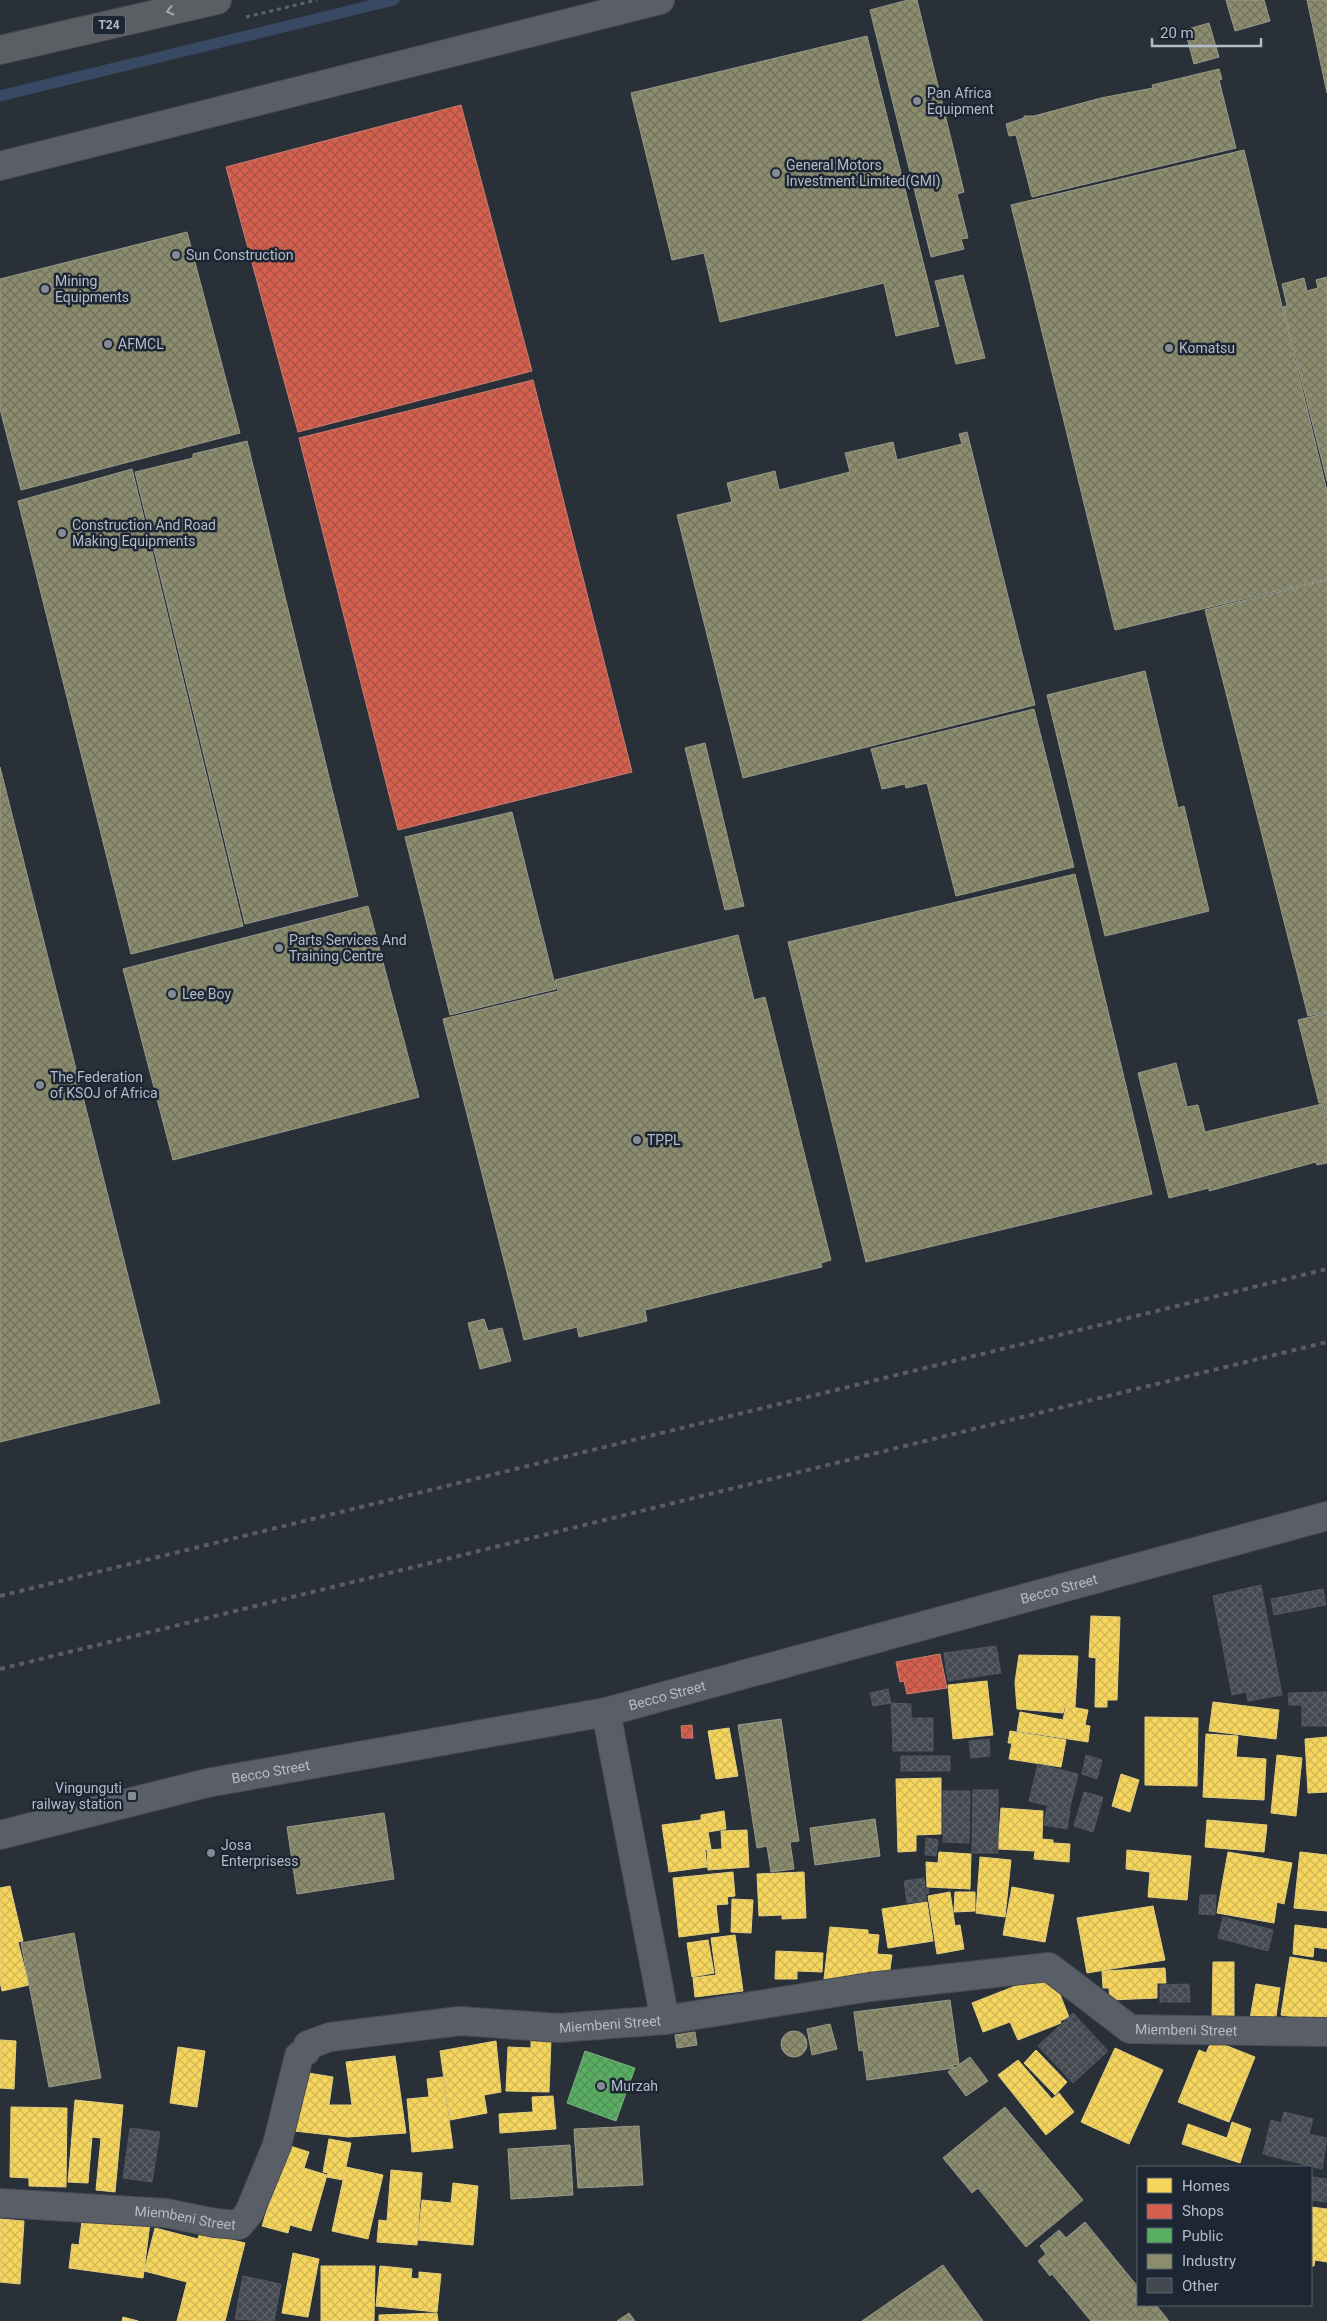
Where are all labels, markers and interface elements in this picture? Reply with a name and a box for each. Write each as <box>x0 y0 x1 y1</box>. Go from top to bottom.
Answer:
one-way arrow <box>165 5 174 16</box>
scale bar <box>1152 15 1261 47</box>
road number: T24 <box>93 16 125 34</box>
text: 20 m <box>1160 24 1194 42</box>
place label: Pan Africa Equipment <box>927 85 994 117</box>
marker: Pan Africa Equipment <box>911 95 923 107</box>
place label: General Motors Investment Limited(GMI) <box>786 157 941 190</box>
marker: General Motors Investment Limited(GMI) <box>770 167 782 179</box>
place label: Sun Construction <box>186 247 293 263</box>
marker: Sun Construction <box>170 249 182 261</box>
place label: Mining Equipments <box>55 273 129 305</box>
marker: Mining Equipments <box>39 283 51 295</box>
place label: AFMCL <box>118 336 164 352</box>
marker: AFMCL <box>102 338 114 350</box>
place label: Komatsu <box>1179 340 1235 356</box>
marker: Komatsu <box>1163 342 1175 354</box>
place label: Construction And Road Making Equipments <box>72 517 216 549</box>
marker: Construction And Road Making Equipments <box>56 527 68 539</box>
place label: Parts Services And Training Centre <box>289 932 407 964</box>
marker: Parts Services And Training Centre <box>273 942 285 954</box>
place label: Lee Boy <box>182 986 231 1002</box>
marker: Lee Boy <box>166 988 178 1000</box>
place label: The Federation of KSOJ of Africa <box>50 1069 158 1101</box>
marker: The Federation of KSOJ of Africa <box>34 1079 46 1091</box>
place label: TPPL <box>647 1132 681 1148</box>
marker: TPPL <box>631 1134 643 1146</box>
street label: Becco Street <box>1019 1571 1100 1607</box>
street label: Becco Street <box>627 1677 708 1714</box>
street label: Becco Street <box>230 1757 311 1787</box>
place label: Vingunguti railway station <box>32 1780 122 1812</box>
marker: Vingunguti railway station <box>126 1790 138 1802</box>
place label: Josa Enterprisess <box>221 1837 299 1869</box>
marker: Josa Enterprisess <box>205 1847 217 1859</box>
street label: Miembeni Street <box>558 2012 662 2036</box>
street label: Miembeni Street <box>1135 2021 1238 2039</box>
place label: Murzah <box>611 2078 658 2094</box>
marker: Murzah <box>595 2080 607 2092</box>
legend <box>1137 2166 1312 2306</box>
text: Homes <box>1182 2177 1230 2195</box>
text: Shops <box>1182 2202 1224 2220</box>
street label: Miembeni Street <box>134 2203 237 2233</box>
text: Public <box>1182 2227 1223 2245</box>
text: Industry <box>1182 2252 1236 2270</box>
text: Other <box>1182 2277 1219 2295</box>

